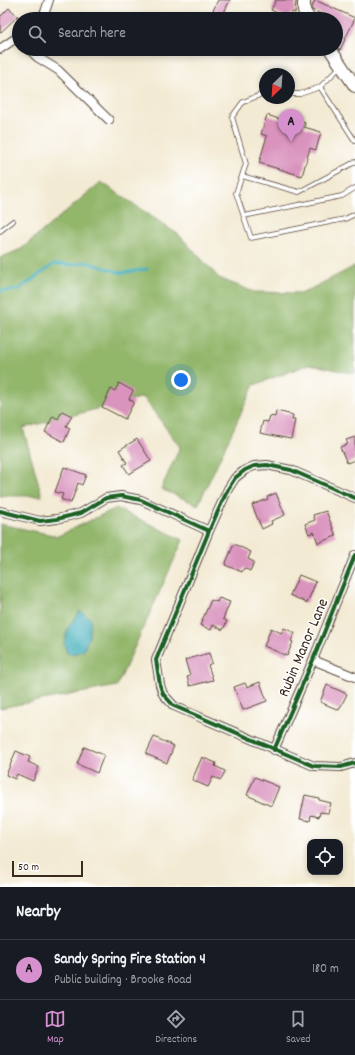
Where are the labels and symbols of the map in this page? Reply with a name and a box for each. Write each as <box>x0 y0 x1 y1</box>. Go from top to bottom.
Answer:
north arrow <box>259 68 295 104</box>
pin: A <box>278 109 304 142</box>
your location <box>171 370 191 390</box>
street label: Rubin Manor Lane <box>273 595 335 701</box>
scale bar <box>12 859 83 878</box>

